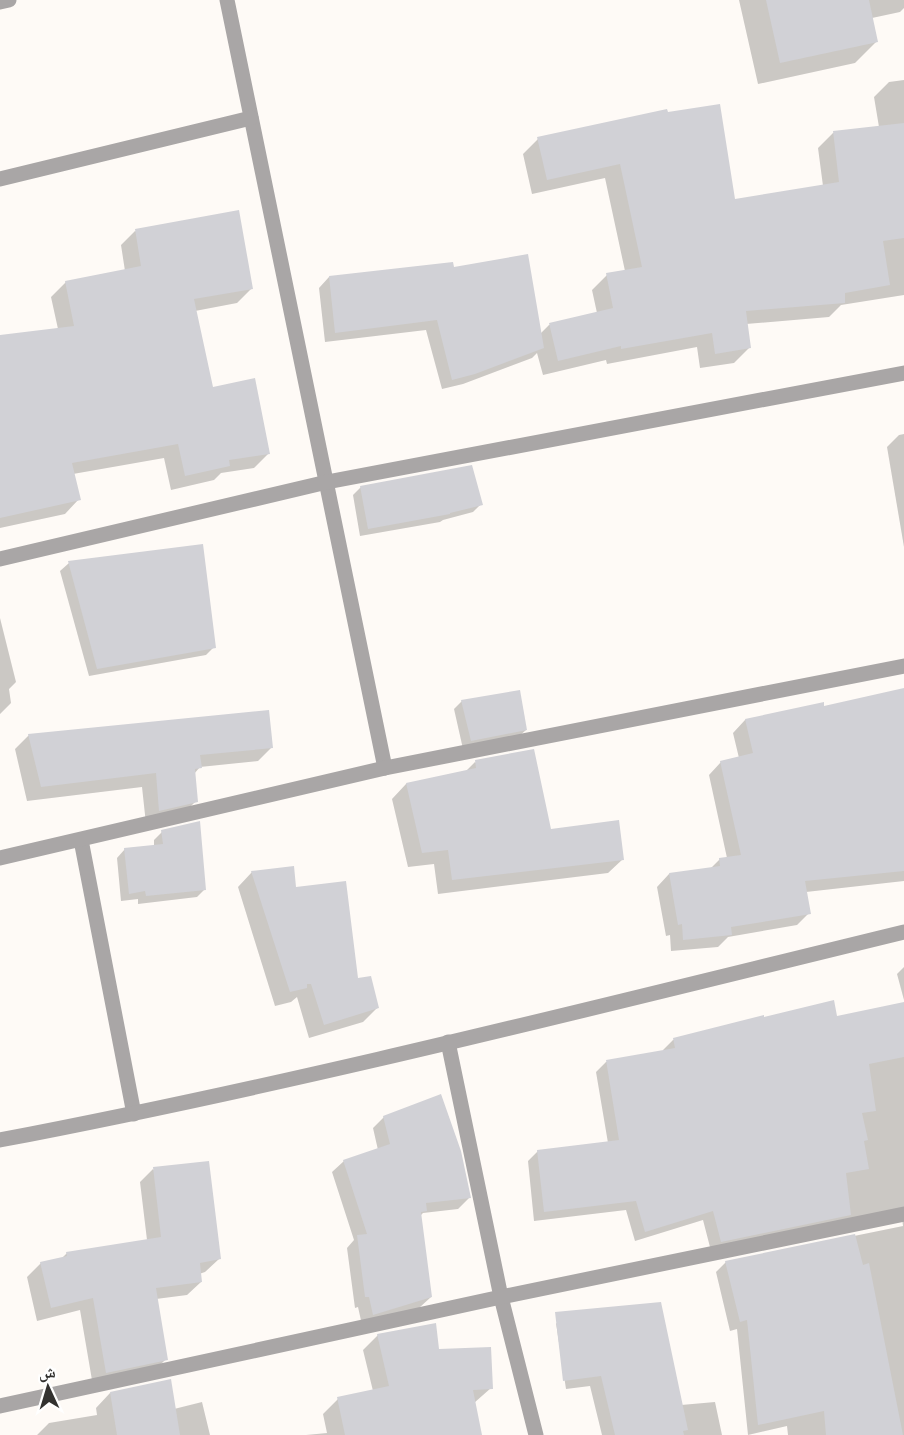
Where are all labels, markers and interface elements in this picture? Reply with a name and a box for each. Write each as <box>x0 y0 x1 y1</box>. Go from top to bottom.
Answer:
north arrow <box>18 1357 78 1417</box>
text: ش <box>38 1361 56 1383</box>

